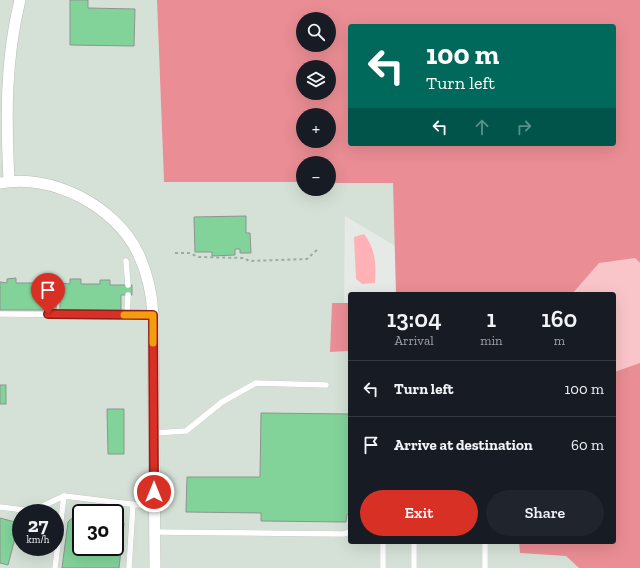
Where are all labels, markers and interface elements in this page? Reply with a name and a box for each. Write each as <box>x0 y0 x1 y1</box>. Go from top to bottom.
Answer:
map controls <box>296 12 336 196</box>
button: search <box>296 12 336 52</box>
text: 100 m <box>426 38 499 71</box>
icon: left <box>360 40 412 92</box>
button: layers <box>296 60 336 100</box>
text: Turn left <box>426 72 495 94</box>
button: + <box>296 108 336 148</box>
icon: left <box>429 116 451 138</box>
icon: ahead <box>471 116 493 138</box>
icon: right <box>513 116 535 138</box>
button: − <box>296 156 336 196</box>
pin <box>31 273 65 314</box>
icon: arrive <box>37 279 59 301</box>
text: 13:04 <box>387 304 442 333</box>
text: 1 <box>487 304 496 333</box>
text: 160 <box>541 304 577 333</box>
text: Arrival <box>395 333 434 348</box>
text: min <box>480 333 503 348</box>
text: m <box>554 333 565 348</box>
icon: left <box>360 378 382 400</box>
text: Turn left <box>394 380 454 398</box>
text: 100 m <box>565 380 604 398</box>
icon: arrive <box>360 434 382 456</box>
text: Arrive at destination <box>394 436 533 454</box>
text: 60 m <box>571 436 604 454</box>
position arrow <box>133 471 175 513</box>
button: Exit <box>360 490 478 536</box>
button: Share <box>486 490 604 536</box>
speed limit sign: 30 <box>72 504 124 556</box>
text: 27 <box>28 513 48 537</box>
text: km/h <box>27 534 49 546</box>

